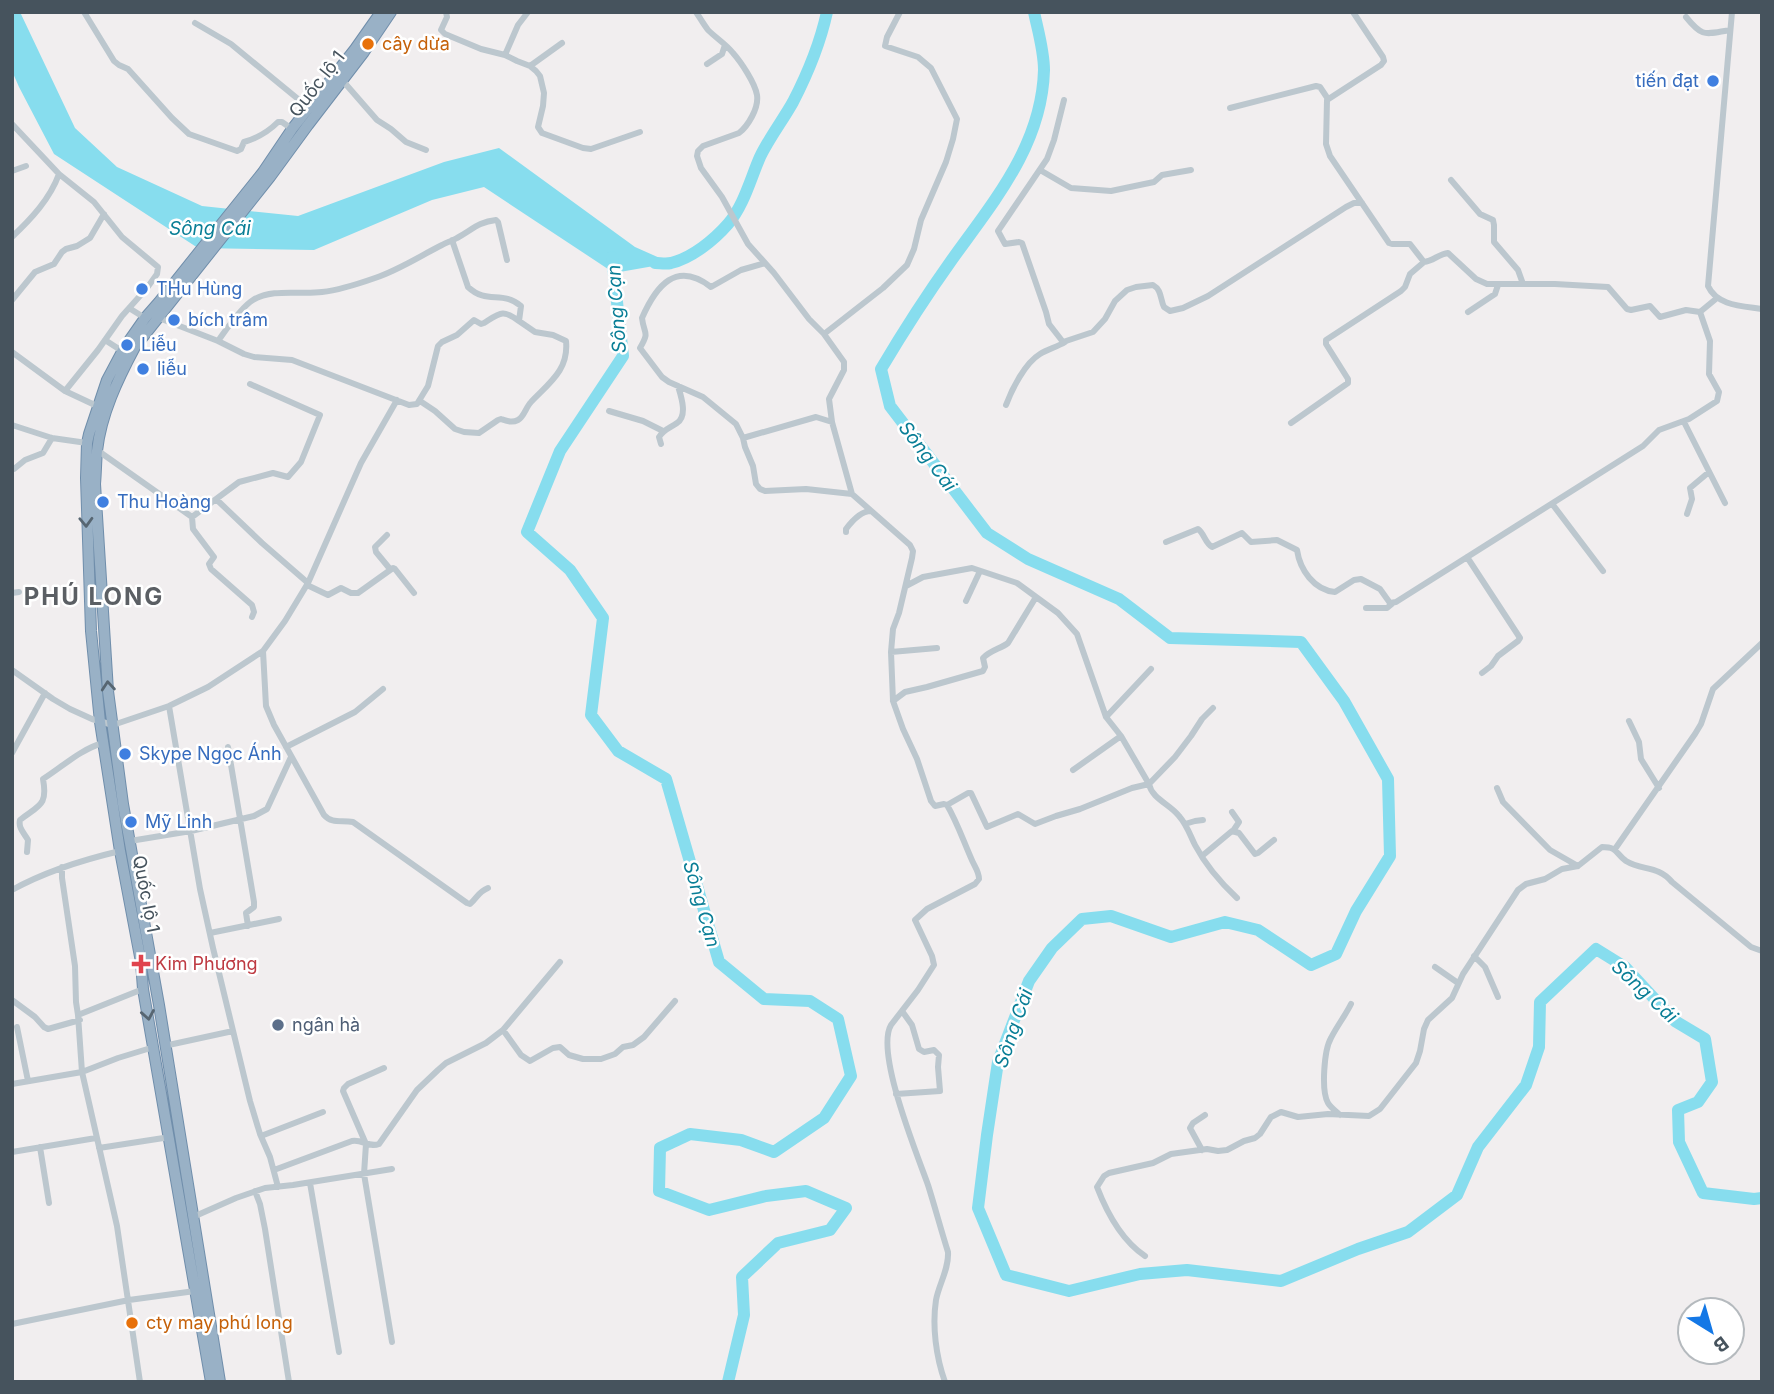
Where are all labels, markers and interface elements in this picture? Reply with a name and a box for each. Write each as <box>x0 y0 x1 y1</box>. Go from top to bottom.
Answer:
place label: cây dừa <box>382 33 450 54</box>
marker: cây dừa <box>360 36 376 52</box>
street label: Quốc lộ 1 <box>284 46 349 121</box>
place label: tiến đạt <box>1636 70 1699 91</box>
marker: tiến đạt <box>1705 73 1721 89</box>
water label: Sông Cái <box>169 217 251 240</box>
water label: Sông Cạn <box>602 264 631 354</box>
place label: THu Hùng <box>156 278 242 299</box>
marker: THu Hùng <box>134 281 150 297</box>
place label: bích trâm <box>188 309 268 330</box>
marker: bích trâm <box>166 312 182 328</box>
place label: Liễu <box>141 334 177 355</box>
marker: Liễu <box>119 337 135 353</box>
place label: liễu <box>157 358 187 379</box>
marker: liễu <box>135 361 151 377</box>
water label: Sông Cái <box>894 417 962 496</box>
place label: Thu Hoàng <box>117 491 211 512</box>
marker: Thu Hoàng <box>95 494 111 510</box>
one-way arrow <box>79 517 94 528</box>
district label: PHÚ LONG <box>24 582 164 611</box>
one-way arrow <box>101 680 116 691</box>
place label: Skype Ngọc Ánh <box>139 742 282 764</box>
marker: Skype Ngọc Ánh <box>117 746 133 762</box>
place label: Mỹ Linh <box>145 811 212 832</box>
marker: Mỹ Linh <box>123 814 139 830</box>
street label: Quốc lộ 1 <box>129 854 164 934</box>
water label: Sông Cạn <box>678 858 725 950</box>
place label: Kim Phương <box>155 953 258 974</box>
water label: Sông Cái <box>1607 955 1683 1028</box>
marker: Kim Phương <box>133 956 149 972</box>
water label: Sông Cái <box>989 985 1038 1071</box>
one-way arrow <box>140 1009 155 1021</box>
place label: ngân hà <box>292 1014 360 1035</box>
marker: ngân hà <box>270 1017 286 1033</box>
north arrow <box>1676 1296 1746 1366</box>
place label: cty may phú long <box>146 1312 293 1333</box>
marker: cty may phú long <box>124 1315 140 1331</box>
text: B <box>1709 1331 1733 1357</box>

